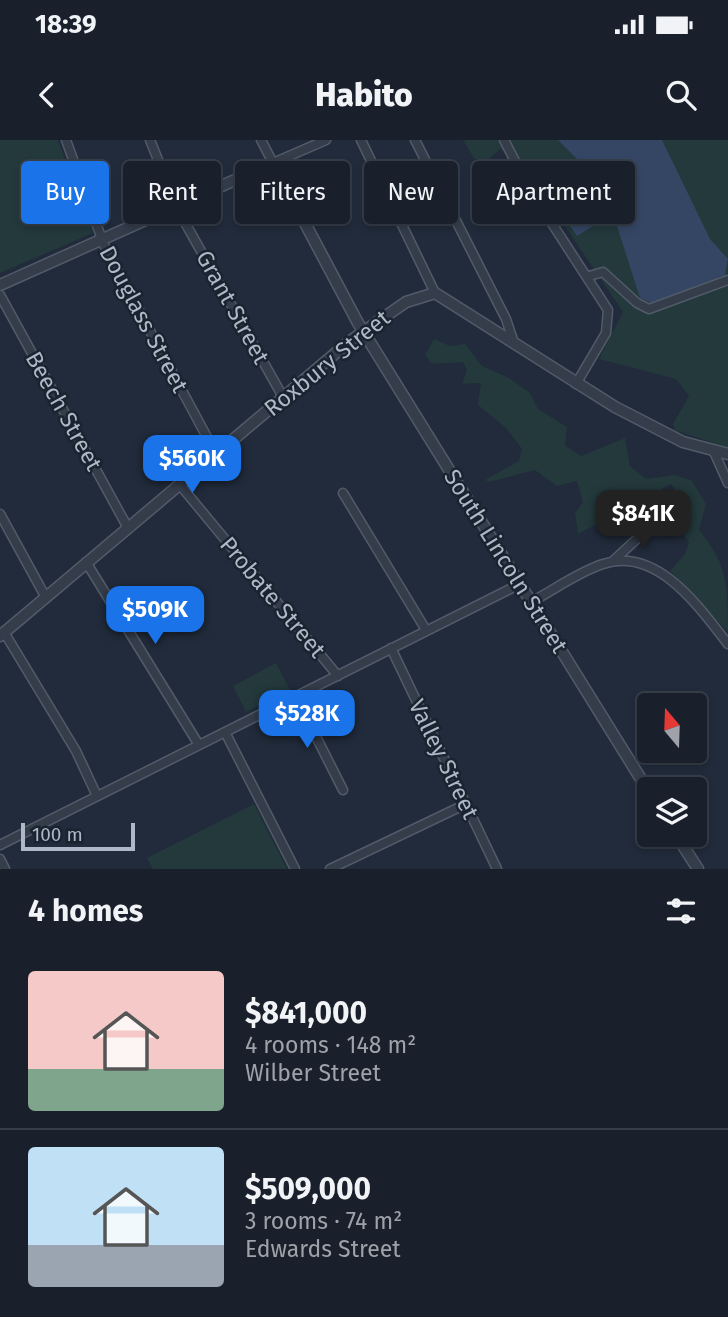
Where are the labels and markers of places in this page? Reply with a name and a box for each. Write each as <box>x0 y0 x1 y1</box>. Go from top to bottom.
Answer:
pin: $560K <box>143 436 241 495</box>
pin: $841K <box>594 490 692 550</box>
pin: $509K <box>106 587 204 646</box>
pin: $528K <box>258 690 356 750</box>

